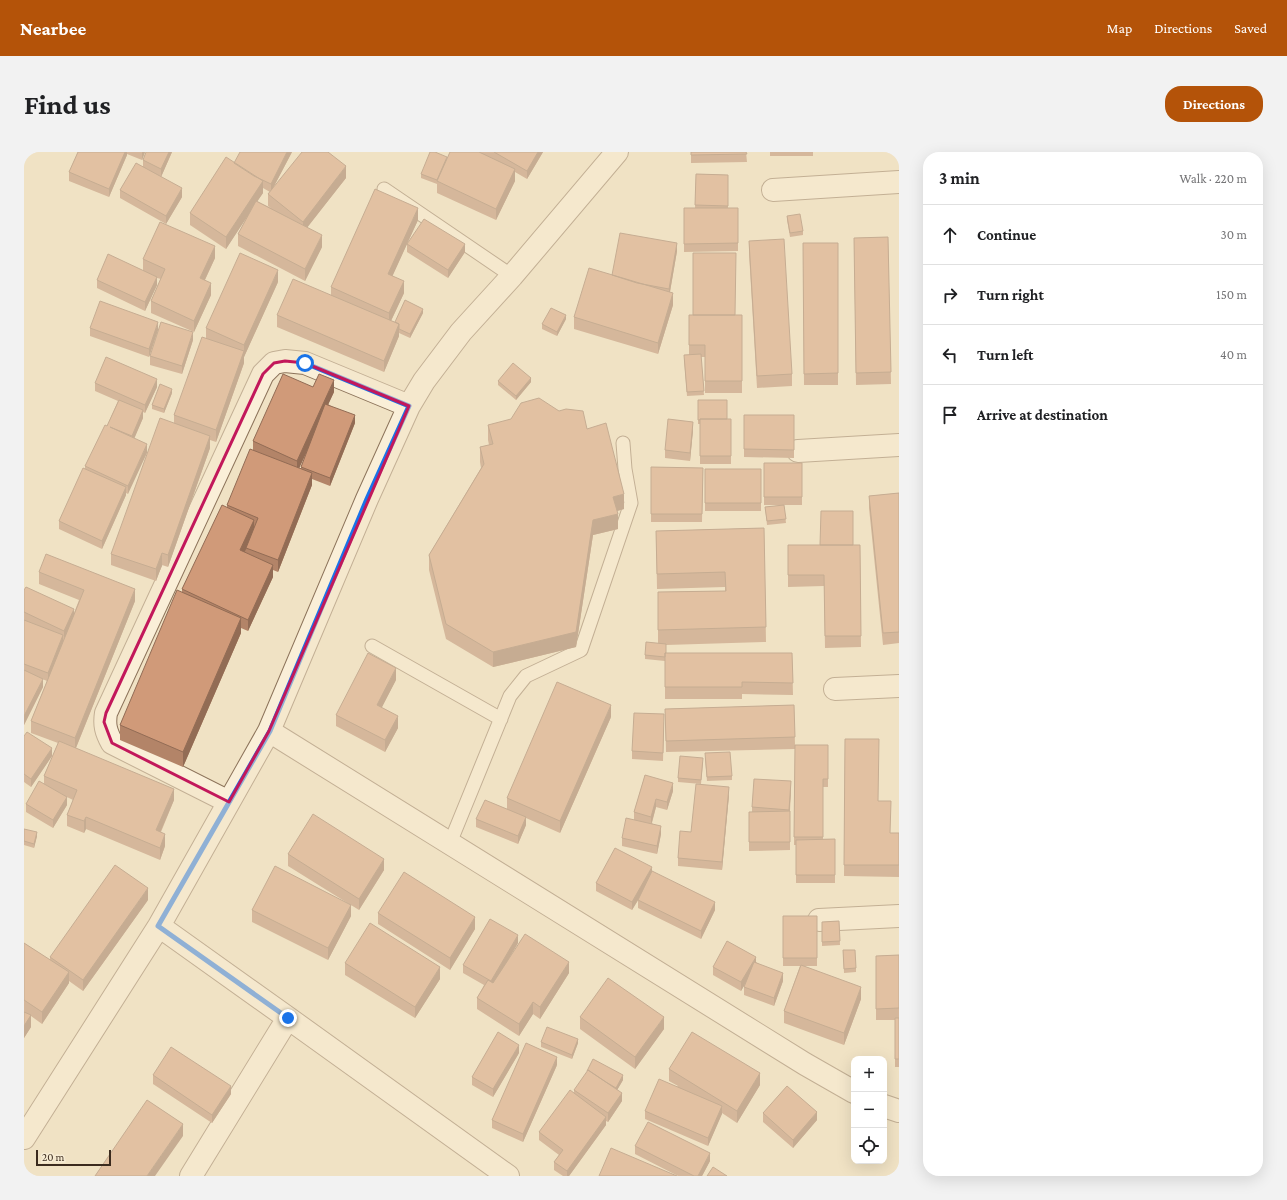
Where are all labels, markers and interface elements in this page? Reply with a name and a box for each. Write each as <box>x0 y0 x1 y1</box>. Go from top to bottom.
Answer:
text: Nearbee <box>20 18 86 39</box>
text: Map <box>1107 20 1132 36</box>
text: Directions <box>1154 20 1212 36</box>
text: Saved <box>1234 20 1267 36</box>
button: Directions <box>1165 86 1263 122</box>
text: Find us <box>24 89 111 120</box>
text: 3 min <box>939 169 980 188</box>
text: Walk · 220 m <box>1179 171 1247 186</box>
icon: ahead <box>939 224 961 246</box>
text: Continue <box>977 227 1036 243</box>
text: 30 m <box>1221 227 1247 242</box>
icon: right <box>939 284 961 306</box>
text: Turn right <box>977 287 1044 303</box>
text: 150 m <box>1216 287 1247 302</box>
icon: left <box>939 344 961 366</box>
text: Turn left <box>977 347 1033 363</box>
text: 40 m <box>1220 347 1247 362</box>
route start <box>296 354 314 372</box>
icon: arrive <box>939 404 961 426</box>
text: Arrive at destination <box>977 407 1108 423</box>
route end <box>279 1009 297 1027</box>
map controls <box>851 1056 887 1164</box>
button: + <box>851 1056 887 1092</box>
button: − <box>851 1092 887 1128</box>
button: locate <box>851 1128 887 1164</box>
scale bar <box>36 1148 111 1167</box>
text: 20 m <box>42 1151 64 1163</box>

